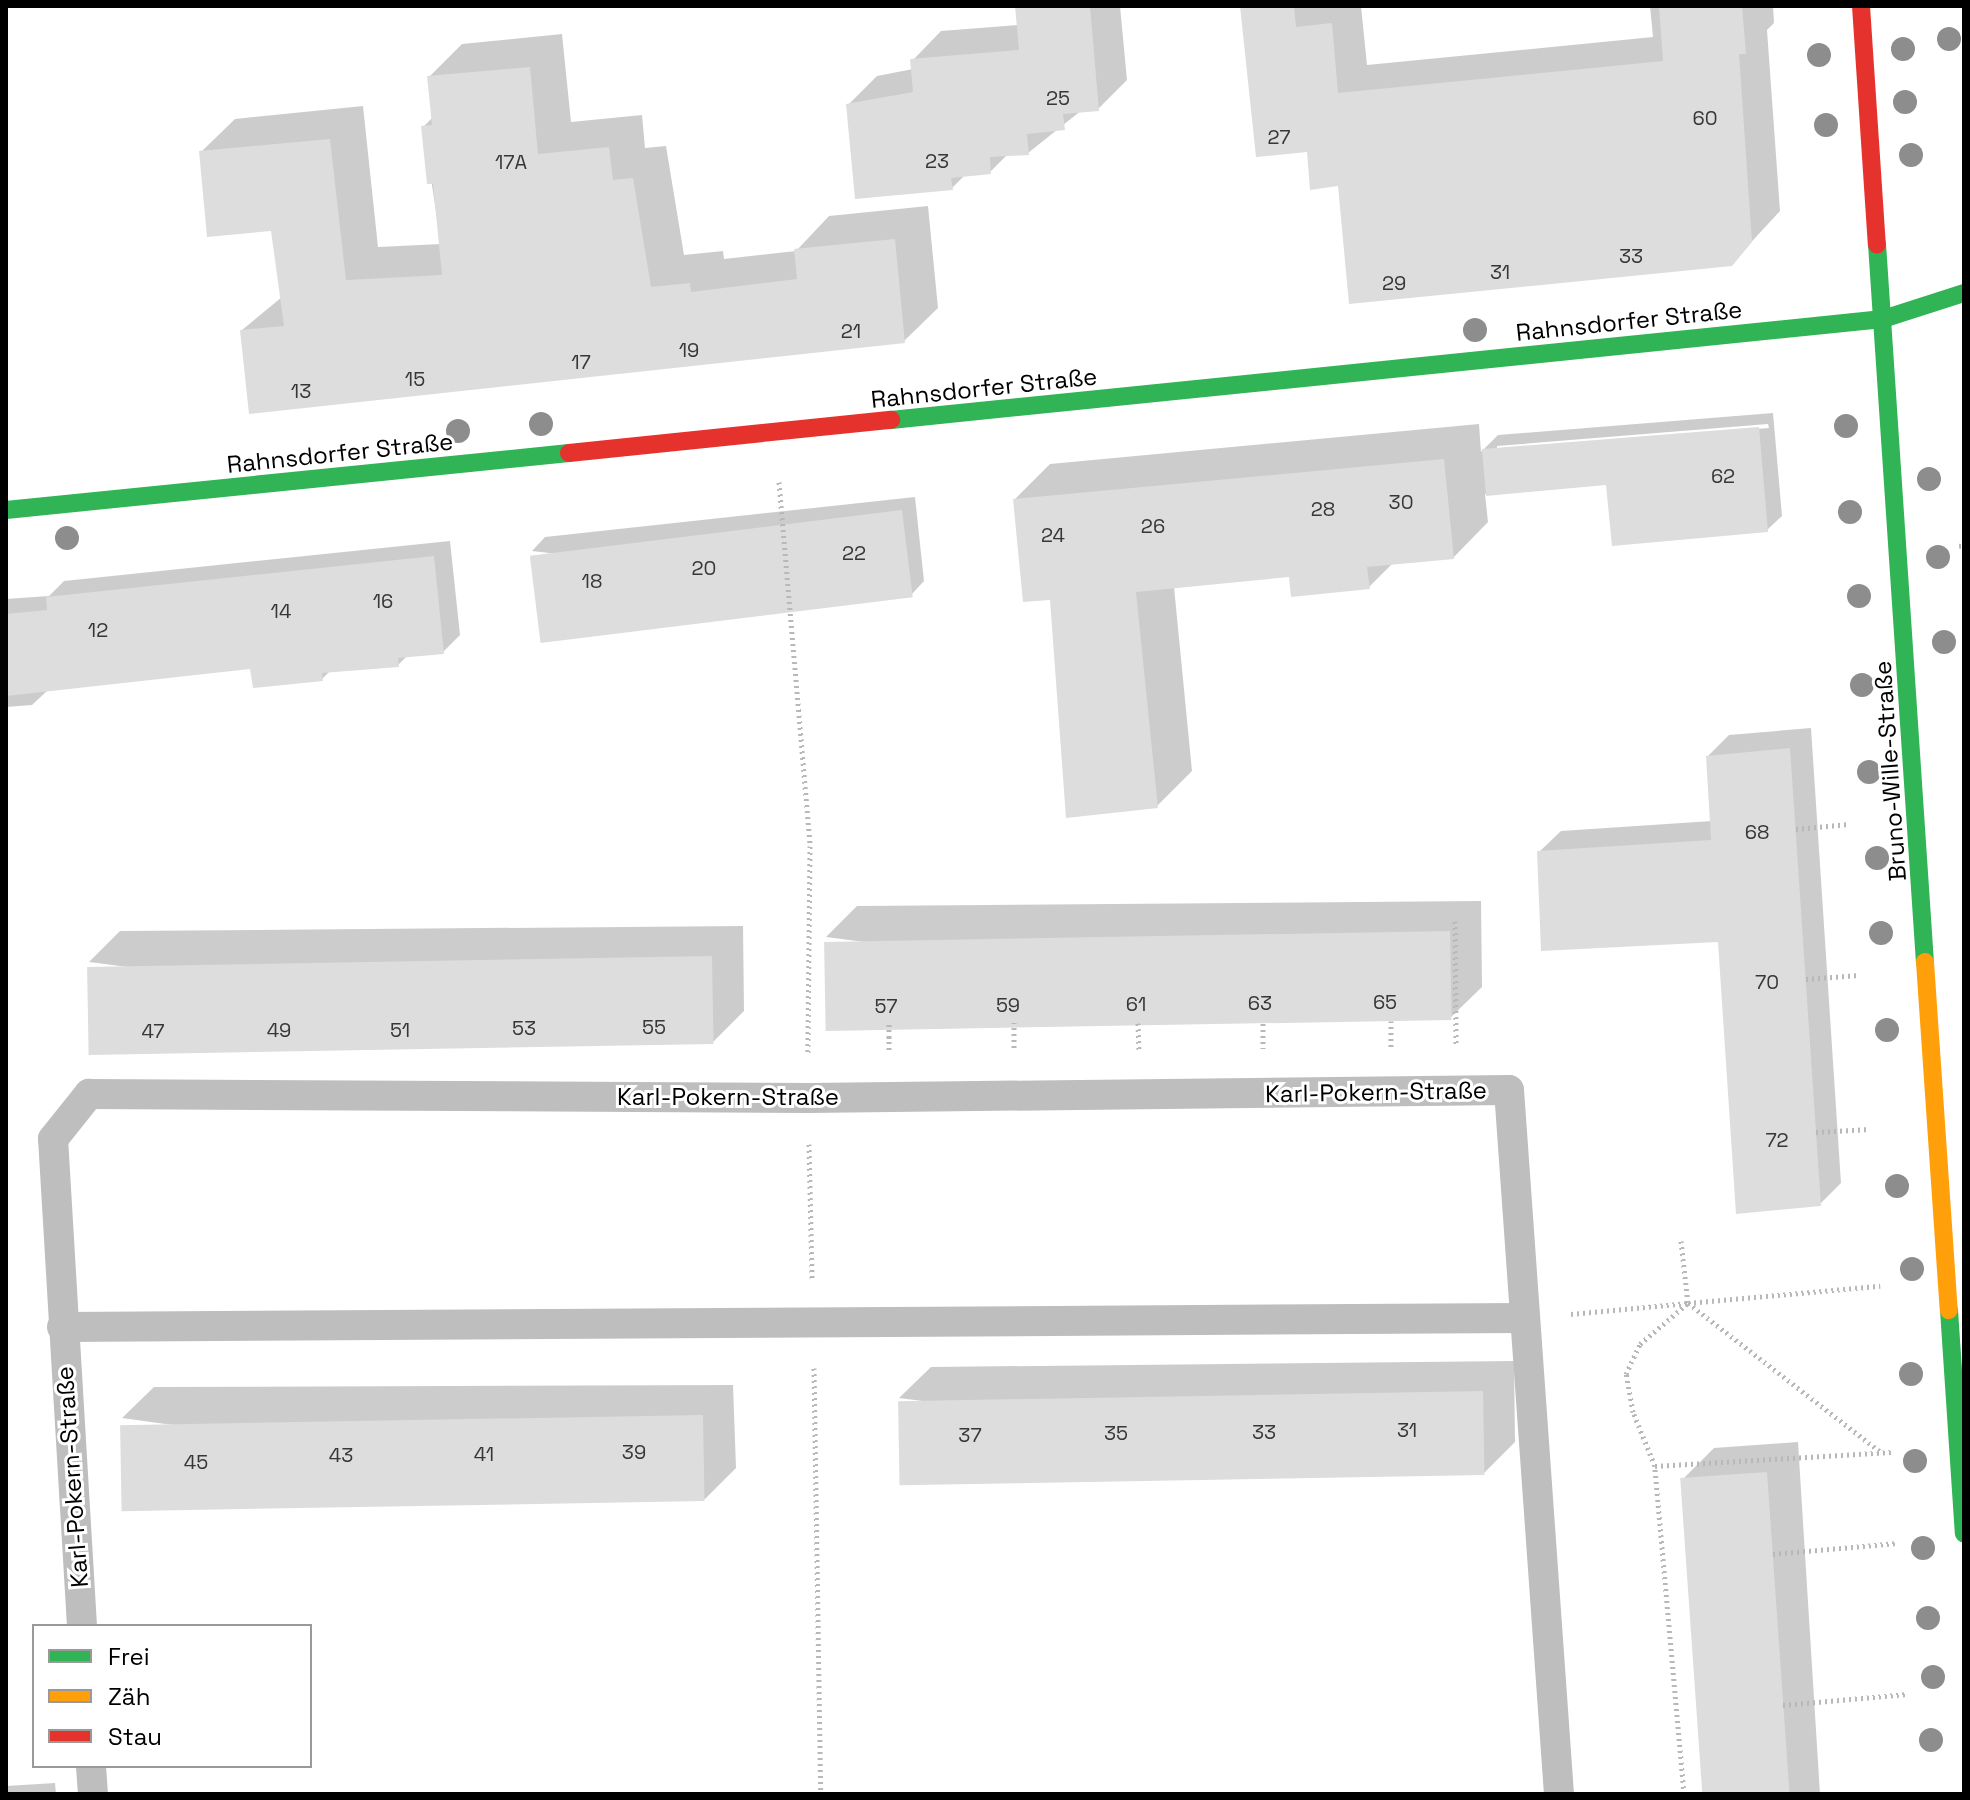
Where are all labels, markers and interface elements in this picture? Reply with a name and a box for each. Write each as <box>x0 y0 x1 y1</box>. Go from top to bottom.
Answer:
house number: 25 <box>1046 86 1070 110</box>
house number: 60 <box>1692 106 1718 130</box>
house number: 27 <box>1267 125 1291 149</box>
house number: 23 <box>925 149 949 173</box>
house number: 17A <box>495 150 527 174</box>
house number: 33 <box>1619 244 1643 268</box>
house number: 31 <box>1490 260 1510 284</box>
house number: 29 <box>1382 271 1406 295</box>
street label: Rahnsdorfer Straße <box>1514 295 1744 347</box>
house number: 21 <box>841 319 861 343</box>
house number: 19 <box>679 338 699 362</box>
house number: 17 <box>571 350 591 374</box>
street label: Rahnsdorfer Straße <box>869 362 1099 414</box>
house number: 15 <box>405 367 425 391</box>
house number: 13 <box>291 379 311 403</box>
street label: Rahnsdorfer Straße <box>225 427 455 479</box>
house number: 62 <box>1711 464 1735 488</box>
house number: 30 <box>1389 490 1413 514</box>
house number: 28 <box>1311 497 1335 521</box>
house number: 26 <box>1141 514 1165 538</box>
house number: 24 <box>1041 523 1065 547</box>
house number: 22 <box>842 541 866 565</box>
house number: 20 <box>692 556 716 580</box>
house number: 18 <box>582 569 602 593</box>
house number: 16 <box>373 589 393 613</box>
house number: 14 <box>271 599 291 623</box>
house number: 12 <box>88 618 108 642</box>
street label: Bruno-Wille-Straße <box>1868 660 1912 882</box>
house number: 68 <box>1745 820 1769 844</box>
house number: 70 <box>1755 970 1779 994</box>
house number: 65 <box>1373 990 1397 1014</box>
house number: 63 <box>1248 991 1272 1015</box>
house number: 61 <box>1126 992 1146 1016</box>
house number: 59 <box>996 993 1020 1017</box>
house number: 57 <box>874 994 898 1018</box>
house number: 55 <box>642 1015 666 1039</box>
house number: 53 <box>512 1016 536 1040</box>
house number: 49 <box>267 1018 291 1042</box>
house number: 51 <box>390 1018 410 1042</box>
house number: 47 <box>141 1019 165 1043</box>
street label: Karl-Pokern-Straße <box>1265 1076 1487 1108</box>
street label: Karl-Pokern-Straße <box>617 1083 839 1111</box>
house number: 72 <box>1765 1128 1789 1152</box>
street label: Karl-Pokern-Straße <box>50 1365 94 1589</box>
house number: 31 <box>1397 1418 1417 1442</box>
house number: 33 <box>1252 1420 1276 1444</box>
house number: 35 <box>1104 1421 1128 1445</box>
house number: 37 <box>958 1423 982 1447</box>
house number: 39 <box>622 1440 646 1464</box>
house number: 41 <box>474 1442 494 1466</box>
house number: 43 <box>329 1443 353 1467</box>
house number: 45 <box>184 1450 208 1474</box>
legend <box>32 1624 312 1768</box>
text: Frei <box>108 1641 150 1672</box>
text: Zäh <box>108 1681 150 1712</box>
text: Stau <box>108 1721 162 1752</box>

